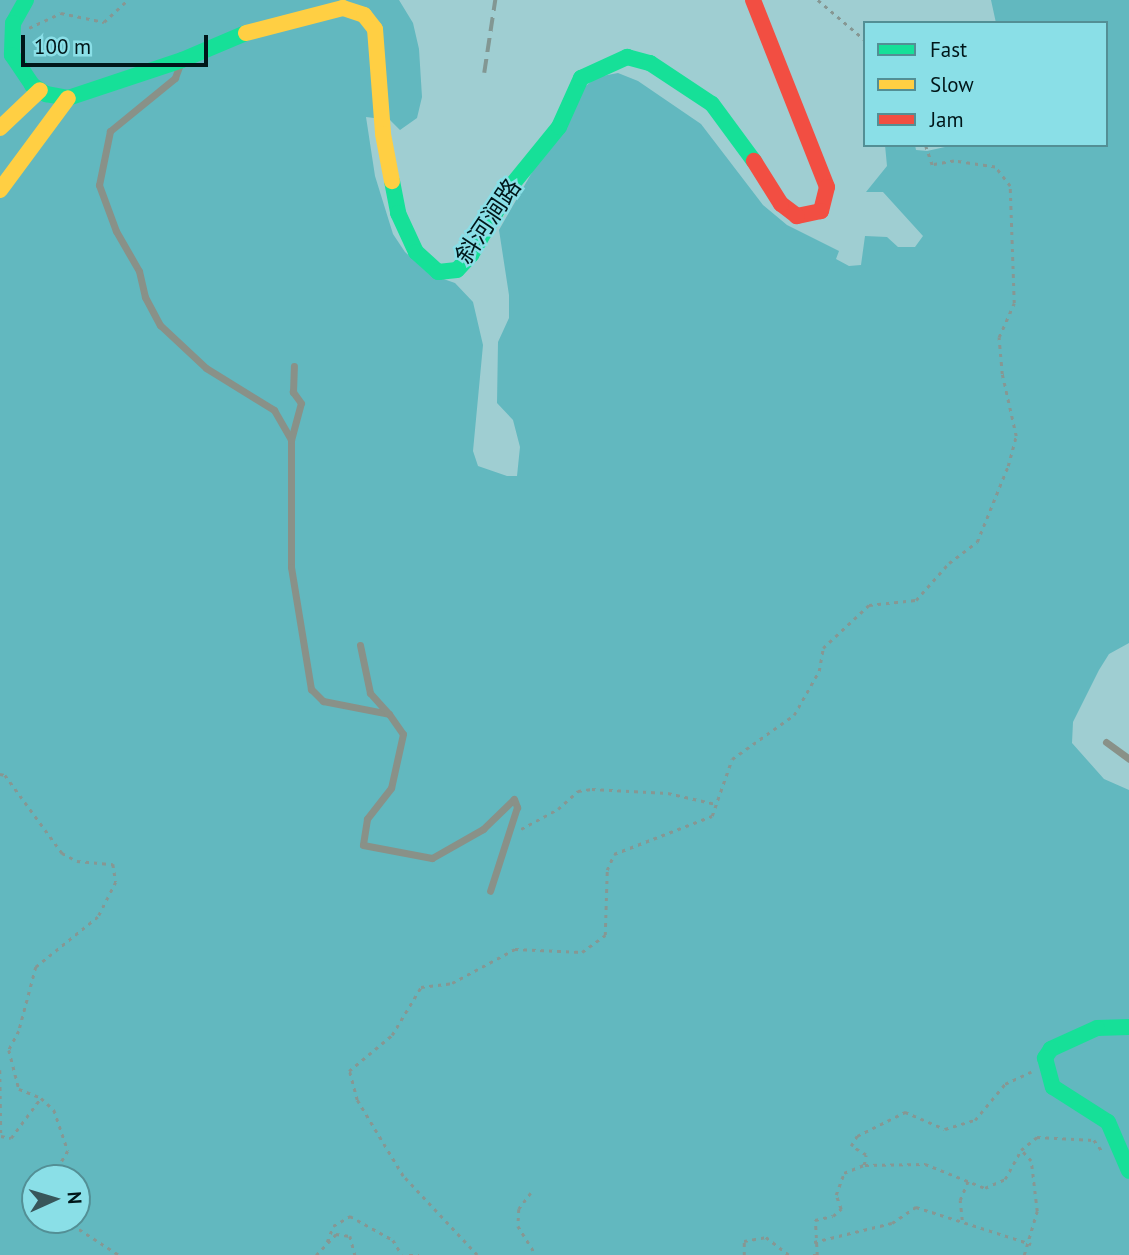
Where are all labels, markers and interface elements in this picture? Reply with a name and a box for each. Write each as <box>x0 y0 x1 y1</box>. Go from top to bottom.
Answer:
scale bar <box>24 21 212 65</box>
legend <box>863 21 1108 147</box>
text: 100 m <box>34 33 91 60</box>
text: Fast <box>930 36 967 63</box>
text: Slow <box>930 71 974 98</box>
text: Jam <box>930 106 964 133</box>
street label: 斜河涧路 <box>449 173 527 269</box>
north arrow <box>21 1164 91 1234</box>
text: N <box>63 1191 87 1205</box>

